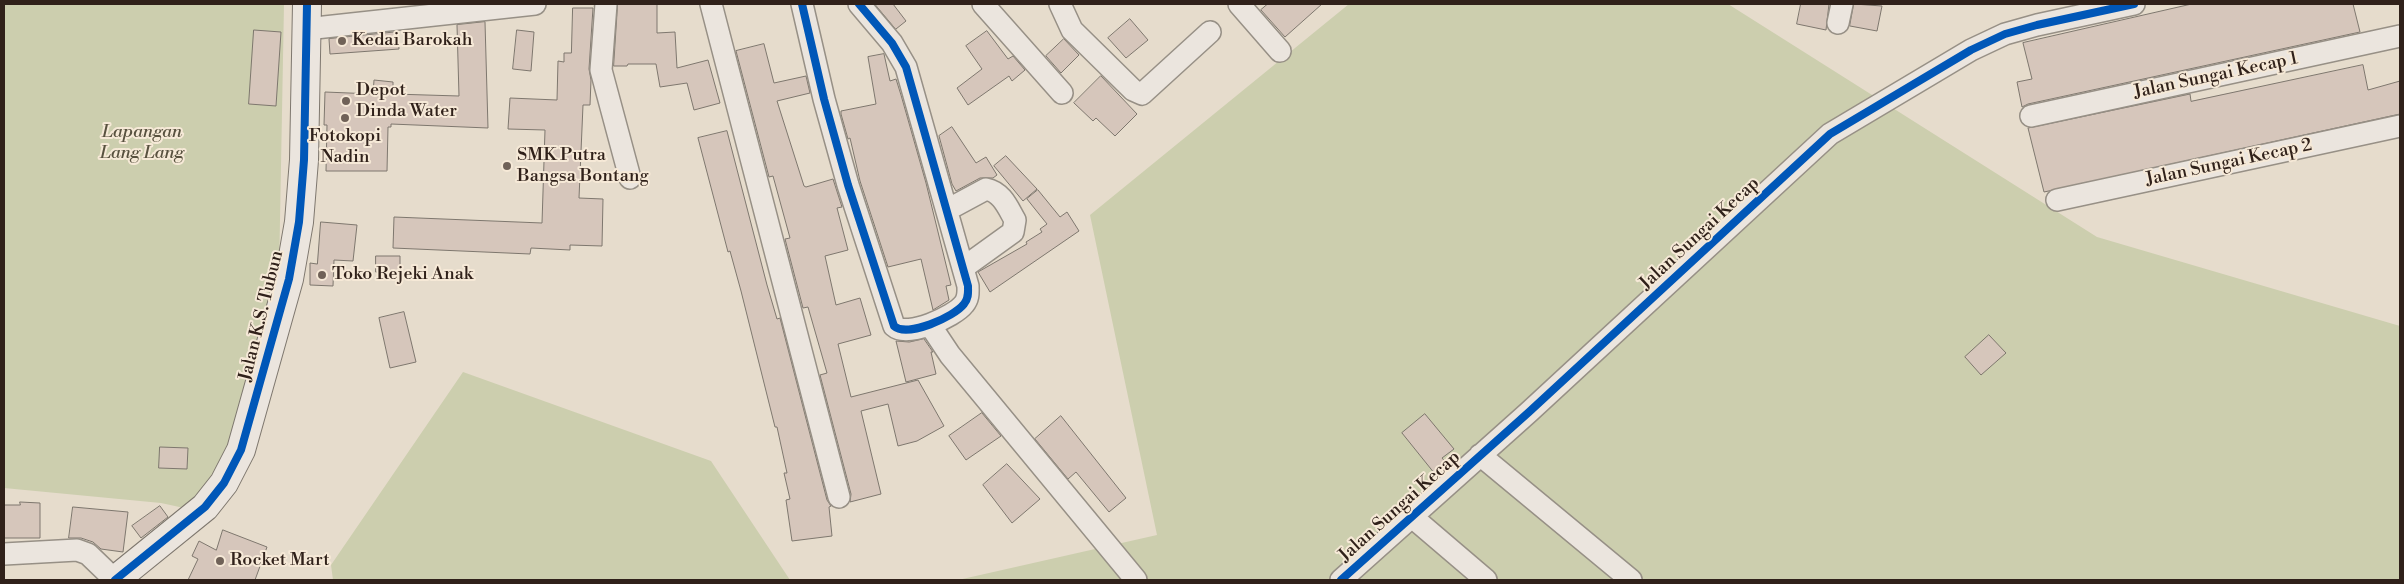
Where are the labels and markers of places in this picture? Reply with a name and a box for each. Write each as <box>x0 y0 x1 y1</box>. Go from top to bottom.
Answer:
place label: Kedai Barokah <box>352 30 472 52</box>
marker: Kedai Barokah <box>336 35 348 47</box>
place label: Depot Dinda Water <box>356 80 457 122</box>
marker: Depot Dinda Water <box>340 95 352 107</box>
marker: Fotokopi Nadin <box>339 112 351 124</box>
place label: Fotokopi Nadin <box>309 126 381 168</box>
place label: SMK Putra Bangsa Bontang <box>517 145 649 188</box>
marker: SMK Putra Bangsa Bontang <box>501 160 513 172</box>
place label: Toko Rejeki Anak <box>332 264 473 286</box>
marker: Toko Rejeki Anak <box>316 269 328 281</box>
place label: Rocket Mart <box>230 550 330 572</box>
marker: Rocket Mart <box>214 555 226 567</box>

